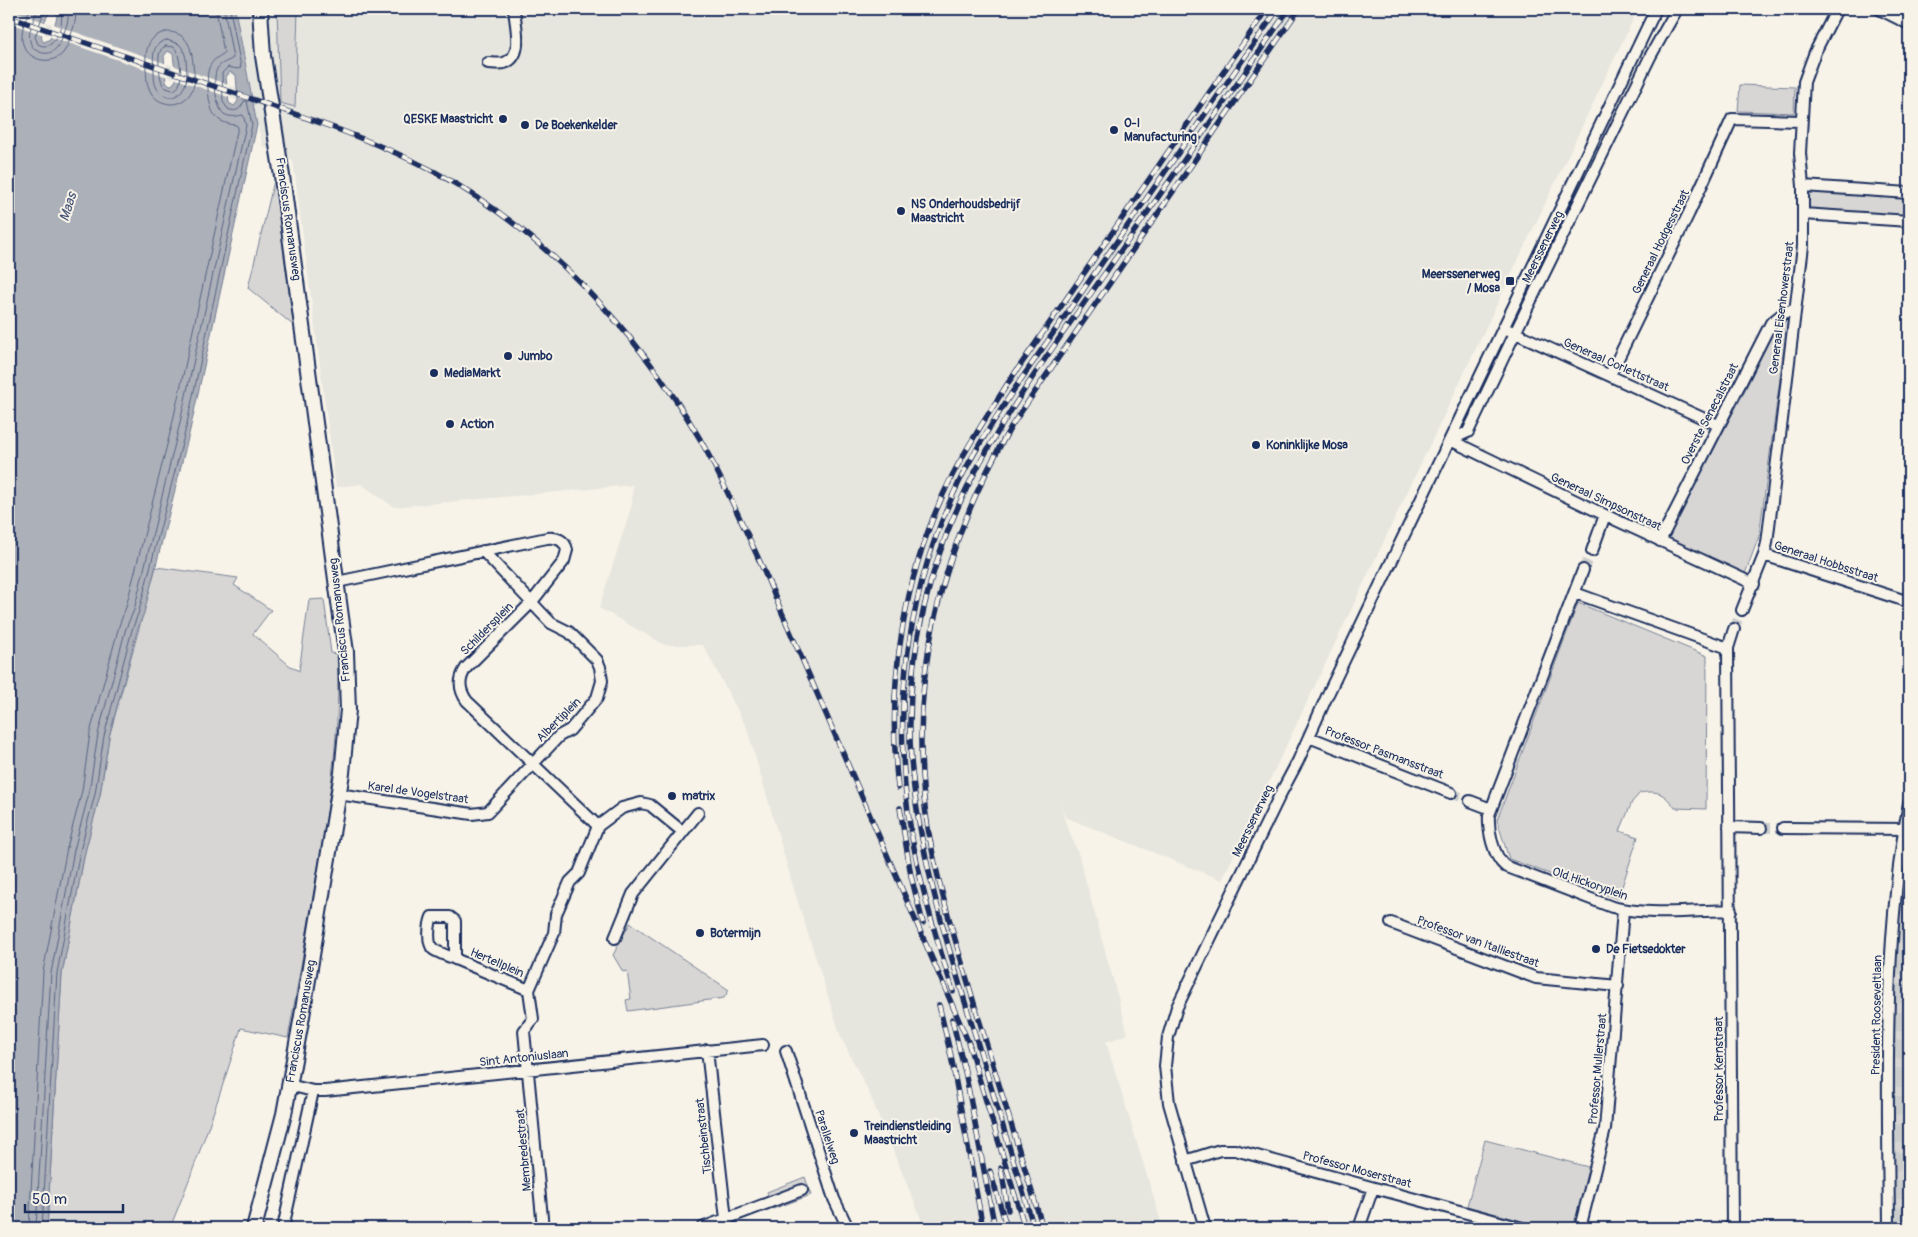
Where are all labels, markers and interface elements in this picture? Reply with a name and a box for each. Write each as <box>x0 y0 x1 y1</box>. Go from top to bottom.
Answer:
place label: QESKE Maastricht <box>403 112 494 127</box>
marker: QESKE Maastricht <box>497 113 509 125</box>
place label: O-I Manufacturing <box>1124 116 1197 145</box>
place label: De Boekenkelder <box>535 118 618 133</box>
marker: De Boekenkelder <box>519 119 531 131</box>
marker: O-I Manufacturing <box>1108 124 1120 136</box>
street label: Franciscus Romanusweg <box>272 156 304 282</box>
street label: Generaal Hodgesstraat <box>1629 187 1693 297</box>
water label: Maas <box>56 189 81 224</box>
place label: NS Onderhoudsbedrijf Maastricht <box>911 197 1021 226</box>
marker: NS Onderhoudsbedrijf Maastricht <box>895 205 907 217</box>
street label: Meerssenerweg <box>1519 209 1567 285</box>
street label: Generaal Eisenhowerstraat <box>1766 241 1798 375</box>
place label: Meerssenerweg / Mosa <box>1422 267 1500 296</box>
marker: Meerssenerweg / Mosa <box>1504 275 1516 287</box>
street label: Generaal Corlettstraat <box>1561 335 1671 395</box>
place label: Jumbo <box>518 349 553 364</box>
marker: Jumbo <box>502 350 514 362</box>
street label: Overste Senecalstraat <box>1678 361 1742 467</box>
place label: MediaMarkt <box>444 366 502 381</box>
marker: MediaMarkt <box>428 367 440 379</box>
place label: Action <box>460 417 494 432</box>
marker: Action <box>444 418 456 430</box>
place label: Koninklijke Mosa <box>1266 438 1348 453</box>
marker: Koninklijke Mosa <box>1250 439 1262 451</box>
street label: Generaal Simpsonstraat <box>1548 470 1664 534</box>
street label: Generaal Hobbsstraat <box>1772 538 1880 586</box>
street label: Franciscus Romanusweg <box>326 557 354 683</box>
street label: Schildersplein <box>457 599 517 659</box>
street label: Albertiplein <box>534 694 585 745</box>
street label: Professor Pasmansstraat <box>1322 723 1446 783</box>
street label: Karel de Vogelstraat <box>367 779 469 807</box>
street label: Meerssenerweg <box>1229 783 1277 859</box>
place label: matrix <box>682 789 715 804</box>
marker: matrix <box>666 790 678 802</box>
street label: Old Hickoryplein <box>1550 864 1630 904</box>
street label: Professor van Italliestraat <box>1415 913 1541 971</box>
place label: Botermijn <box>710 926 761 941</box>
marker: Botermijn <box>694 927 706 939</box>
place label: De Fietsedokter <box>1606 942 1686 957</box>
marker: De Fietsedokter <box>1590 943 1602 955</box>
street label: Hertellplein <box>468 945 526 981</box>
street label: President Rooseveltlaan <box>1868 955 1886 1075</box>
street label: Franciscus Romanusweg <box>282 959 319 1084</box>
street label: Professor Mullerstraat <box>1586 1013 1610 1125</box>
street label: Professor Kernstraat <box>1712 1016 1727 1122</box>
street label: Sint Antoniuslaan <box>479 1046 570 1070</box>
street label: Tischbeinstraat <box>693 1097 715 1175</box>
street label: Membredestraat <box>513 1108 535 1192</box>
street label: Parallelweg <box>811 1108 843 1166</box>
place label: Treindienstleiding Maastricht <box>863 1119 951 1148</box>
marker: Treindienstleiding Maastricht <box>848 1127 860 1139</box>
street label: Professor Moserstraat <box>1301 1148 1413 1192</box>
scale bar <box>25 1182 122 1214</box>
text: 50 m <box>32 1190 67 1209</box>

